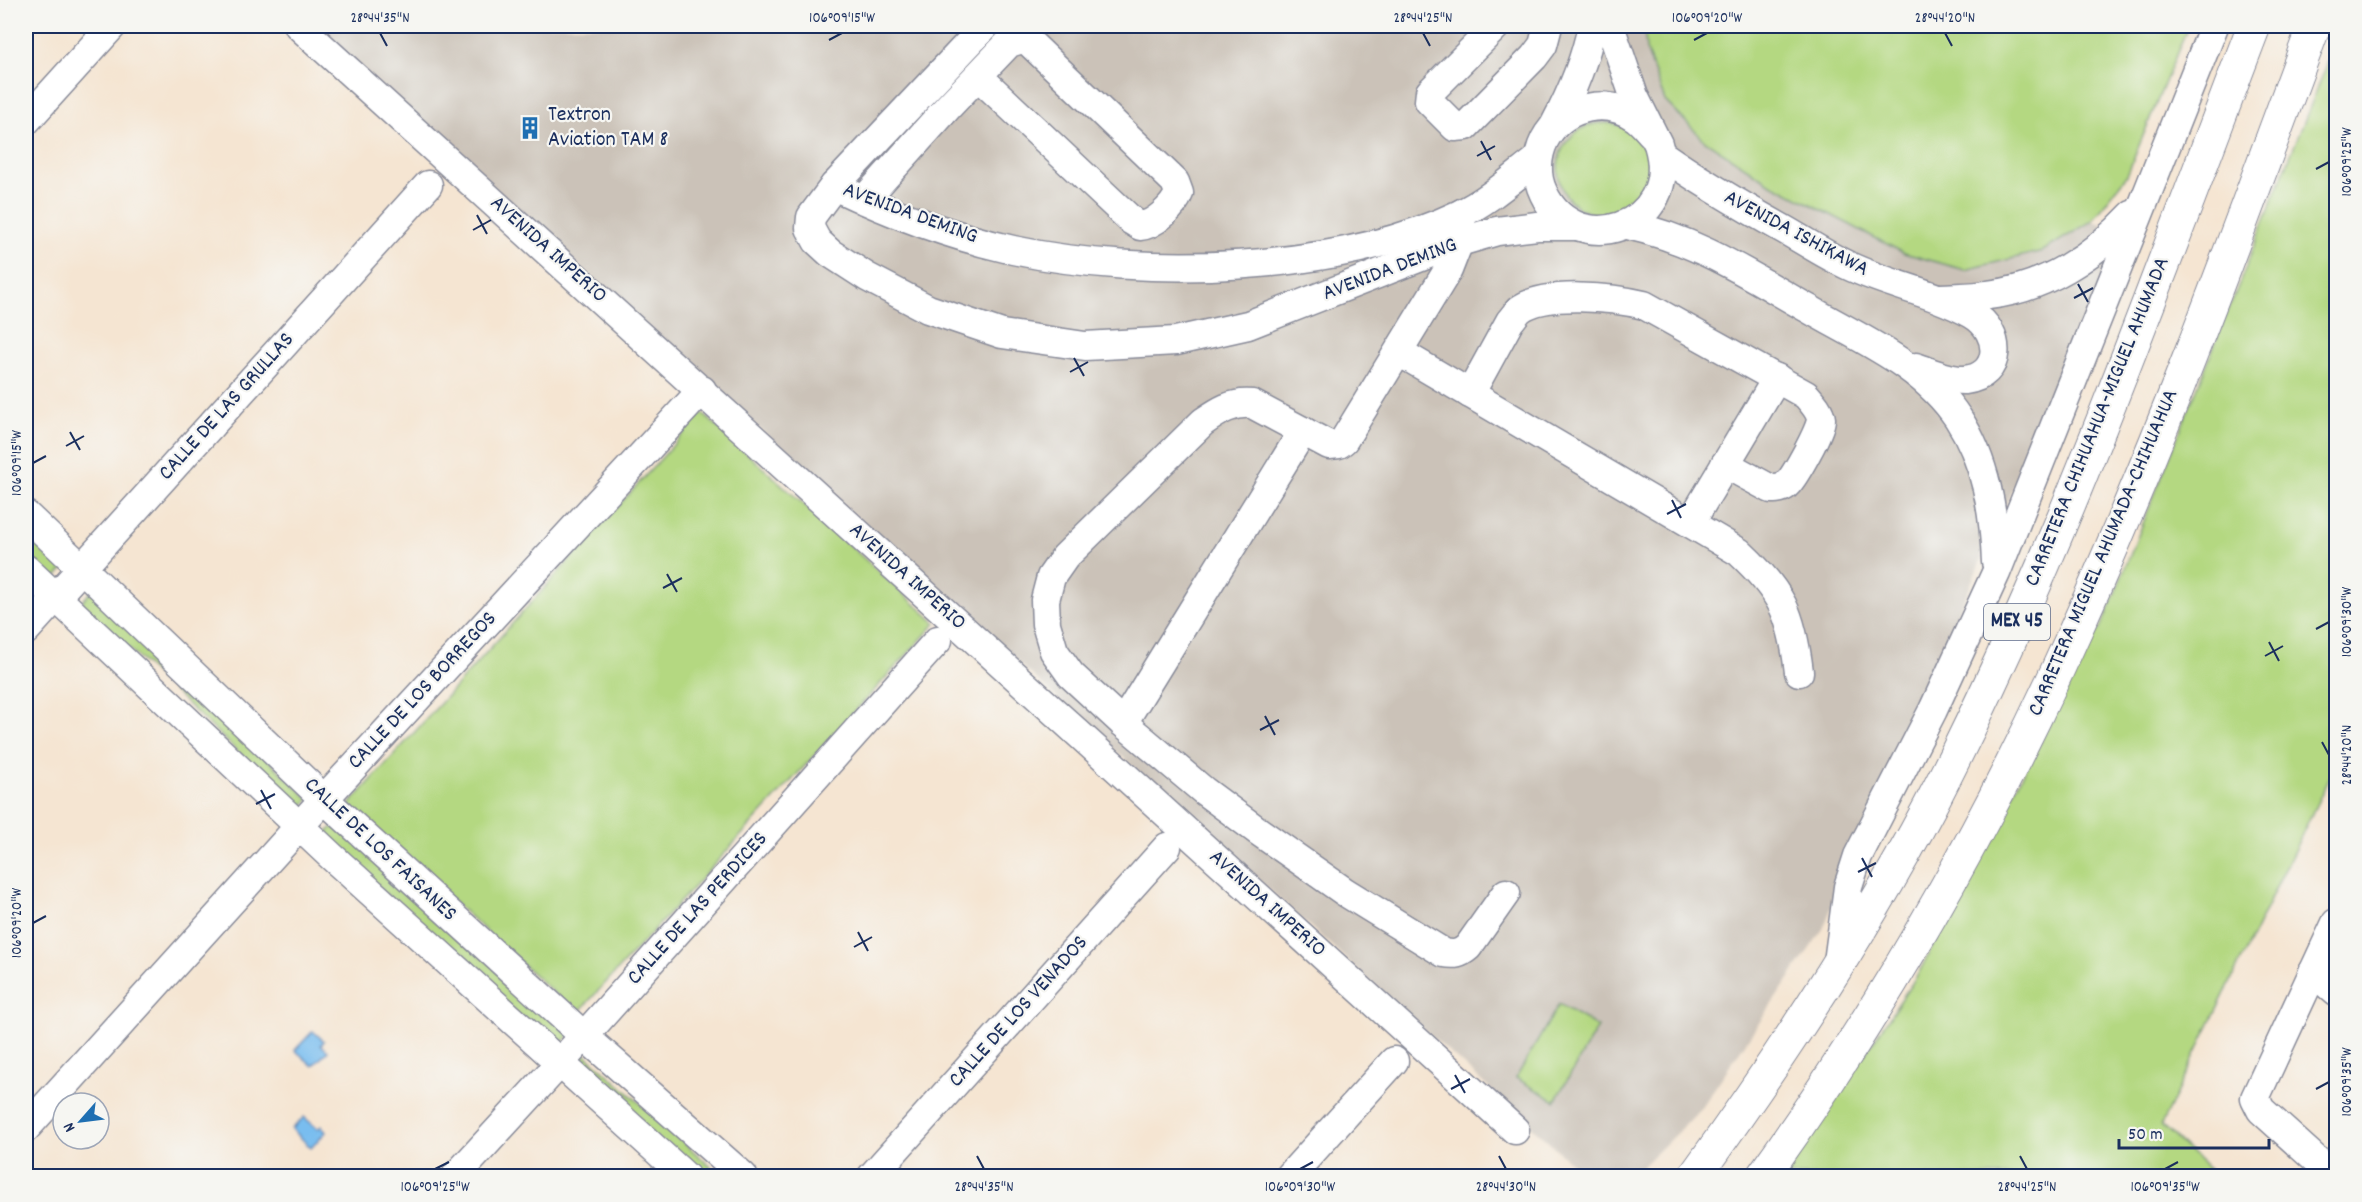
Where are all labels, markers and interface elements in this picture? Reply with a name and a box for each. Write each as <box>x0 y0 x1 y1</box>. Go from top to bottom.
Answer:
text: 28°44'35"N <box>350 8 410 30</box>
text: 106°09'15"W <box>809 8 875 30</box>
text: 28°44'25"N <box>1393 8 1453 30</box>
text: 106°09'20"W <box>1672 8 1743 30</box>
text: 28°44'20"N <box>1915 8 1975 30</box>
place label: Textron Aviation TAM 8 <box>548 100 668 156</box>
building icon: Textron Aviation TAM 8 <box>517 115 543 141</box>
text: 106°09'25"W <box>2337 127 2359 197</box>
street label: AVENIDA DEMING <box>838 175 982 253</box>
street label: AVENIDA ISHIKAWA <box>1718 183 1874 285</box>
street label: AVENIDA IMPERIO <box>482 189 614 311</box>
street label: AVENIDA DEMING <box>1318 230 1462 310</box>
street label: CARRETERA CHIHUAHUA-MIGUEL AHUMADA <box>2018 253 2178 591</box>
street label: CALLE DE LAS GRULLAS <box>152 326 302 488</box>
street label: CARRETERA MIGUEL AHUMADA-CHIHUAHUA <box>2021 385 2187 721</box>
text: 106°09'15"W <box>7 430 29 496</box>
street label: AVENIDA IMPERIO <box>841 516 973 638</box>
text: 106°09'30"W <box>2337 586 2359 657</box>
road number: MEX 45 <box>1984 604 2050 640</box>
street label: CALLE DE LOS BORREGOS <box>341 605 505 777</box>
text: 28°44'20"N <box>2337 725 2359 785</box>
street label: CALLE DE LOS FAISANES <box>296 771 464 929</box>
street label: CALLE DE LAS PERDICES <box>620 825 776 993</box>
street label: AVENIDA IMPERIO <box>1201 843 1333 965</box>
text: 106°09'20"W <box>7 887 29 958</box>
street label: CALLE DE LOS VENADOS <box>942 929 1096 1095</box>
text: 106°09'35"W <box>2337 1047 2359 1117</box>
north arrow <box>51 1091 111 1151</box>
scale bar <box>2119 1112 2269 1150</box>
text: N <box>58 1118 82 1136</box>
text: 50 m <box>2128 1123 2163 1148</box>
text: 106°09'25"W <box>400 1177 470 1199</box>
text: 28°44'35"N <box>954 1177 1014 1199</box>
text: 106°09'30"W <box>1265 1177 1336 1199</box>
text: 28°44'30"N <box>1476 1177 1536 1199</box>
text: 28°44'25"N <box>1997 1177 2057 1199</box>
text: 106°09'35"W <box>2130 1177 2200 1199</box>

